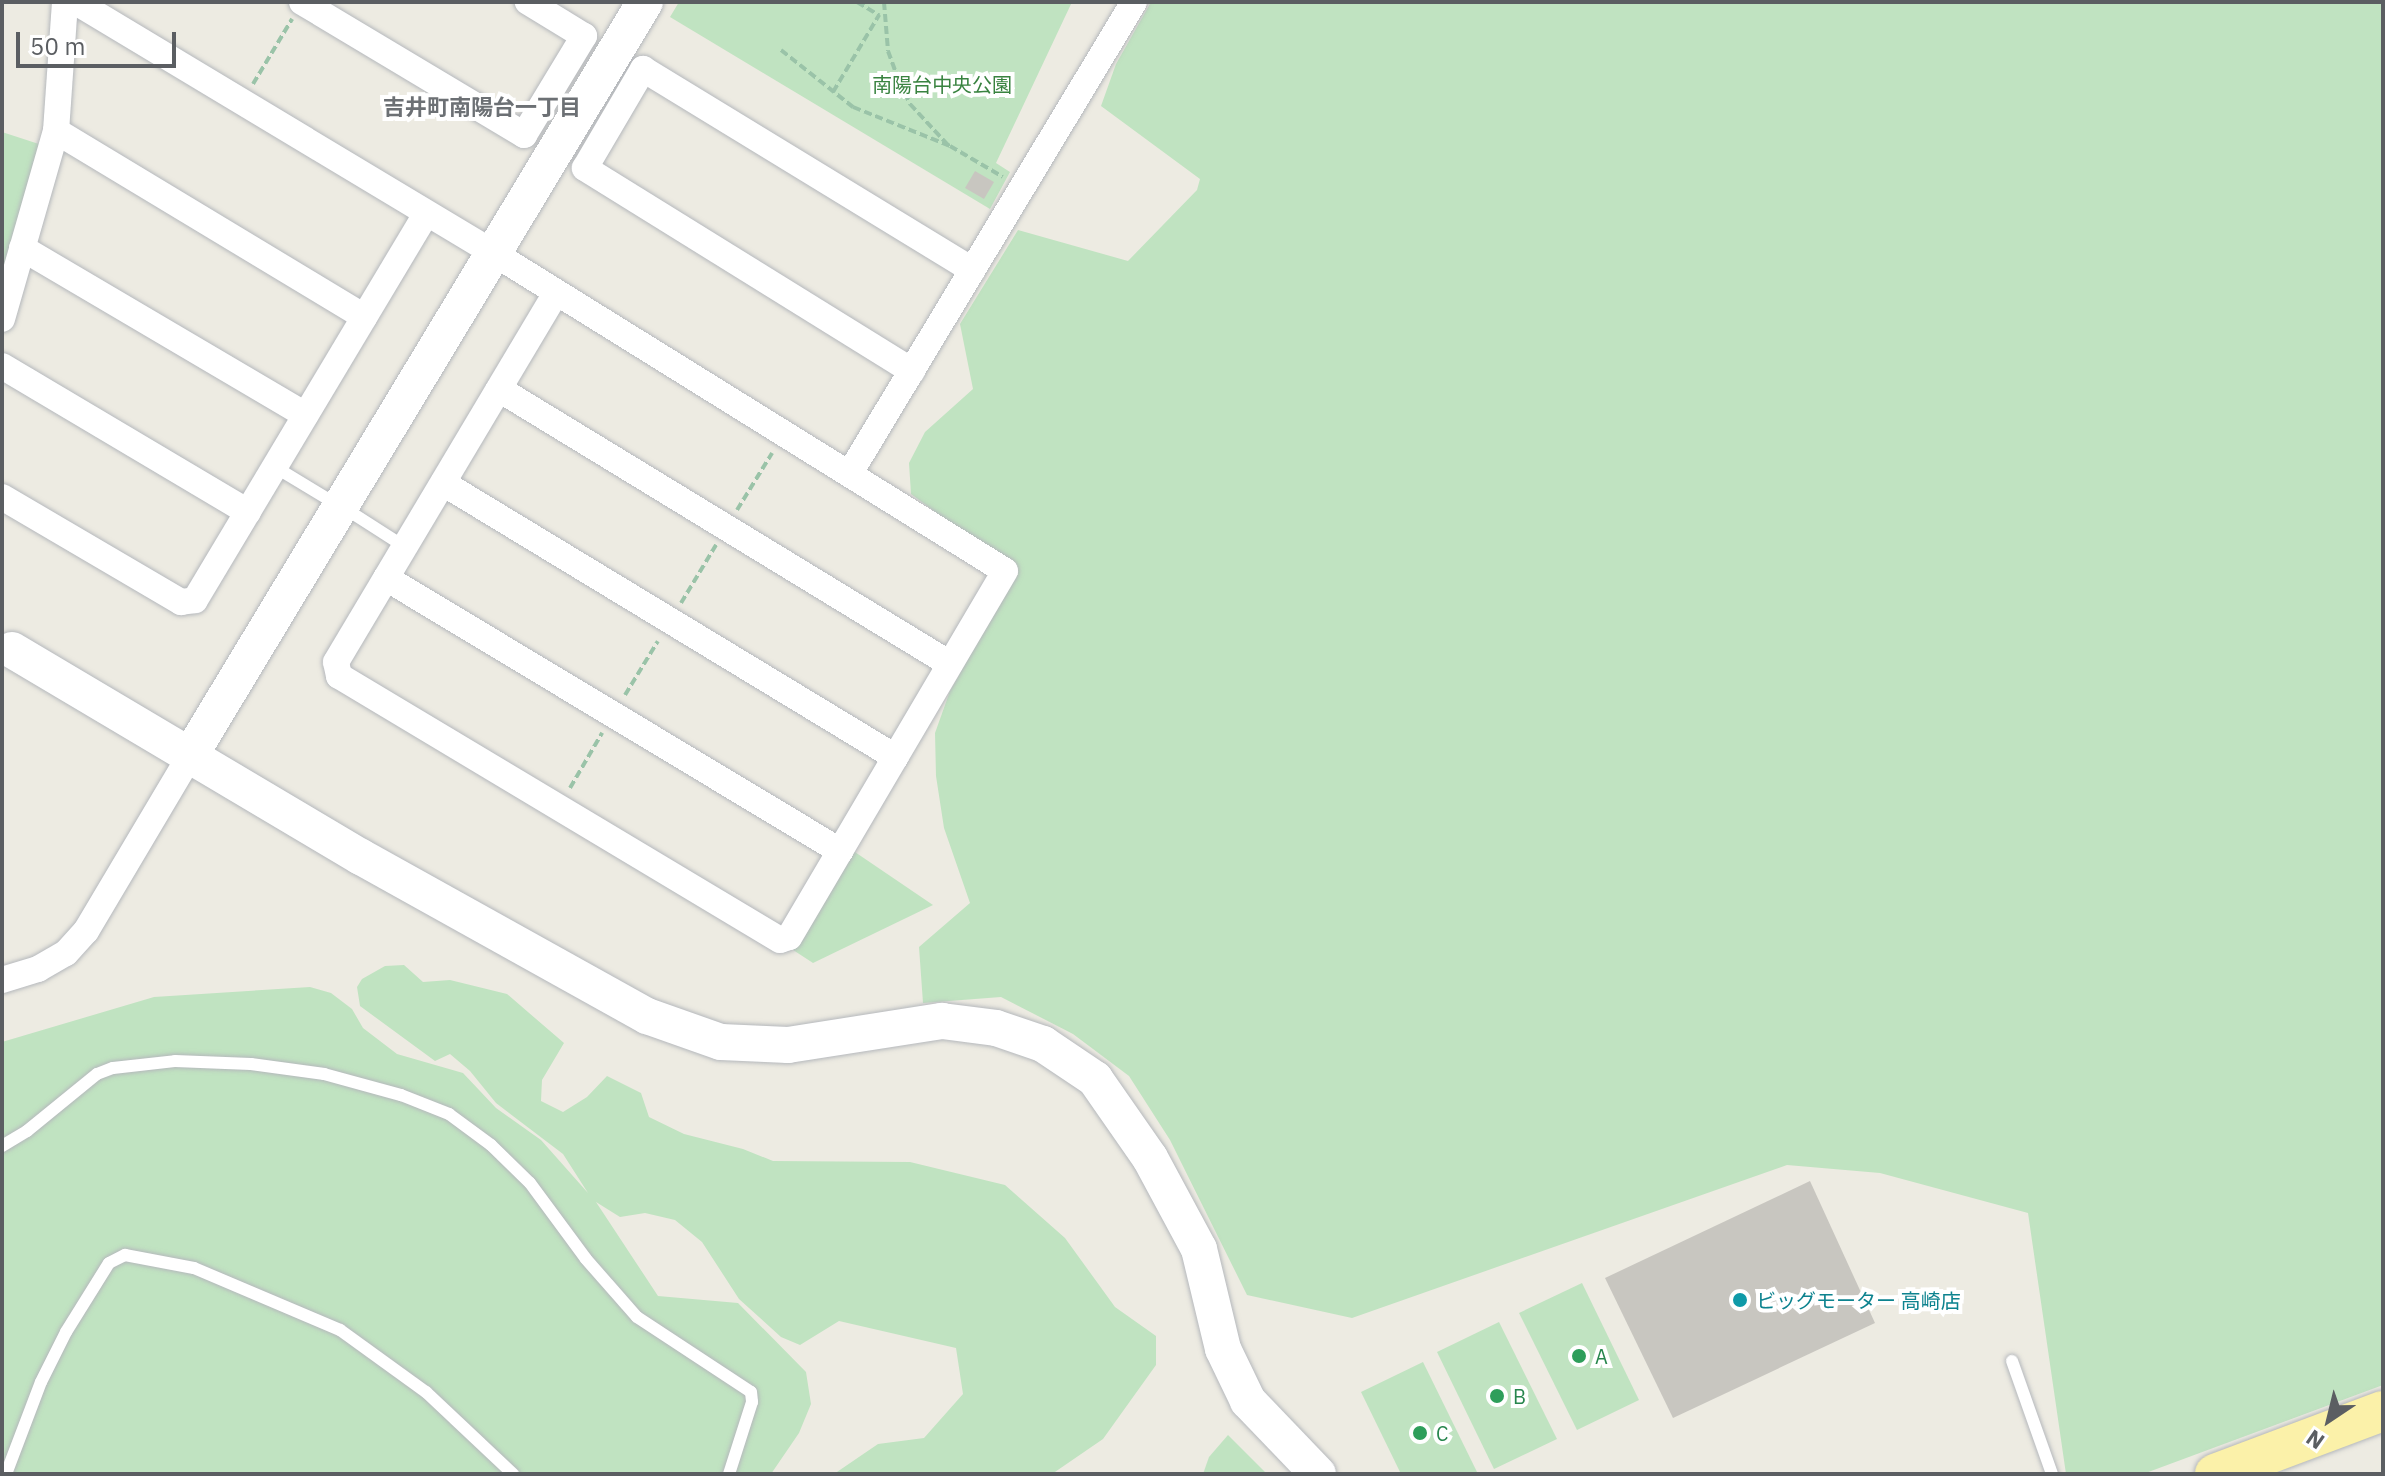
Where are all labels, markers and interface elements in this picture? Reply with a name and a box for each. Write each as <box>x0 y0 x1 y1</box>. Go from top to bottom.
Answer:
scale bar <box>20 16 180 66</box>
text: 50 m <box>30 30 85 62</box>
park label: 南陽台中央公園 <box>872 72 1012 96</box>
district label: 吉井町南陽台一丁目 <box>383 94 581 120</box>
place label: ビッグモーター 高崎店 <box>1756 1288 1961 1312</box>
marker: ビッグモーター 高崎店 <box>1731 1291 1749 1309</box>
place label: A <box>1595 1344 1608 1368</box>
marker: A <box>1570 1347 1588 1365</box>
north arrow <box>2289 1380 2369 1460</box>
place label: B <box>1513 1384 1526 1408</box>
marker: B <box>1488 1387 1506 1405</box>
place label: C <box>1436 1421 1448 1445</box>
marker: C <box>1411 1424 1429 1442</box>
text: N <box>2300 1424 2330 1457</box>

